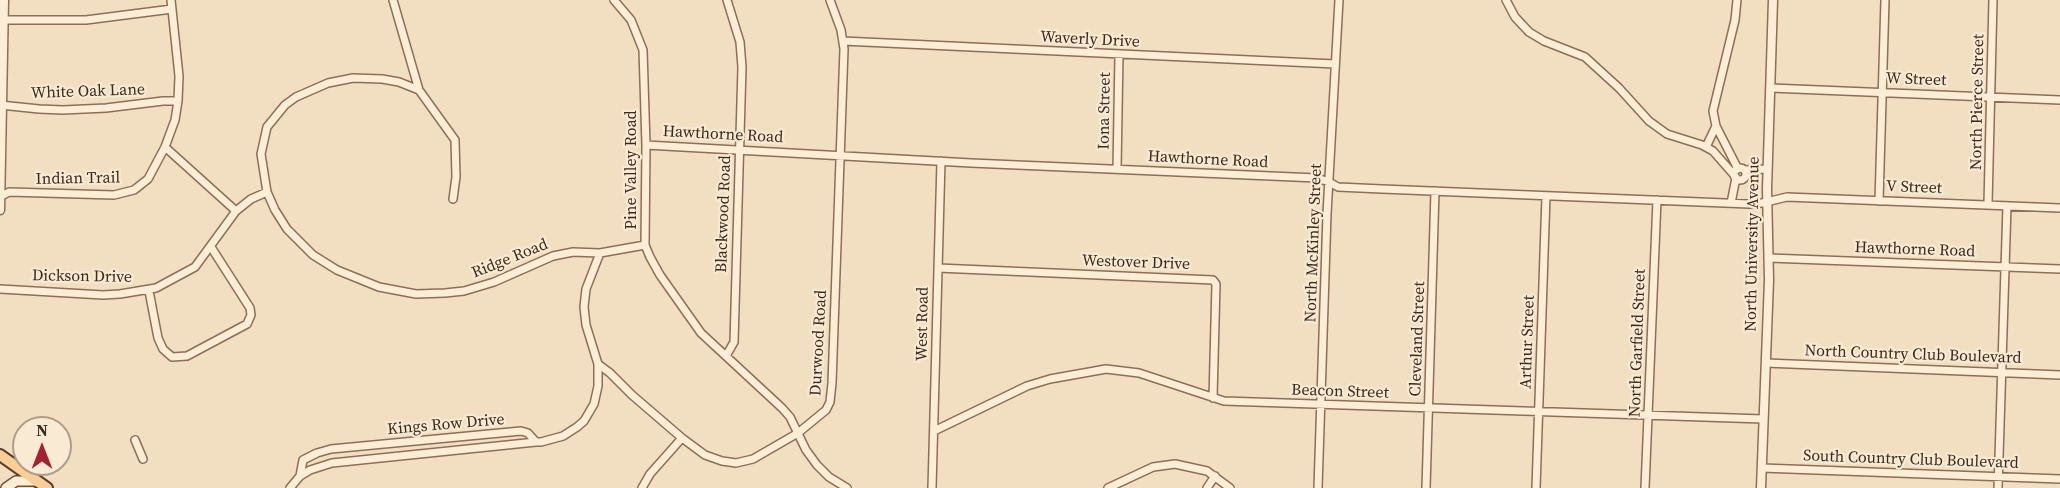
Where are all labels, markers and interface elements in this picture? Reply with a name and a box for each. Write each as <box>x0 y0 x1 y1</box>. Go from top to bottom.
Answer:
street label: Waverly Drive <box>1040 28 1140 52</box>
street label: North Pierce Street <box>1967 34 1989 170</box>
street label: W Street <box>1885 69 1947 91</box>
street label: Iona Street <box>1095 72 1115 150</box>
street label: White Oak Lane <box>31 80 145 104</box>
street label: Pine Valley Road <box>622 110 642 230</box>
street label: Hawthorne Road <box>662 122 784 148</box>
street label: Hawthorne Road <box>1147 147 1269 173</box>
street label: Blackwood Road <box>712 155 736 273</box>
street label: North University Avenue <box>1742 156 1764 332</box>
street label: North McKinley Street <box>1302 163 1326 323</box>
street label: Indian Trail <box>36 169 120 189</box>
street label: V Street <box>1886 177 1942 199</box>
street label: Ridge Road <box>469 235 551 283</box>
street label: Hawthorne Road <box>1854 238 1976 262</box>
street label: Westover Drive <box>1082 252 1190 274</box>
street label: Dickson Drive <box>32 267 132 287</box>
street label: North Garfield Street <box>1626 269 1650 417</box>
street label: Cleveland Street <box>1406 281 1430 397</box>
street label: West Road <box>913 287 933 361</box>
street label: Durwood Road <box>807 289 831 397</box>
street label: Arthur Street <box>1517 295 1539 389</box>
street label: North Country Club Boulevard <box>1804 342 2022 368</box>
street label: Beacon Street <box>1291 381 1389 403</box>
street label: Kings Row Drive <box>387 410 505 440</box>
north arrow <box>12 416 72 476</box>
text: N <box>36 419 48 441</box>
street label: South Country Club Boulevard <box>1803 447 2019 473</box>

